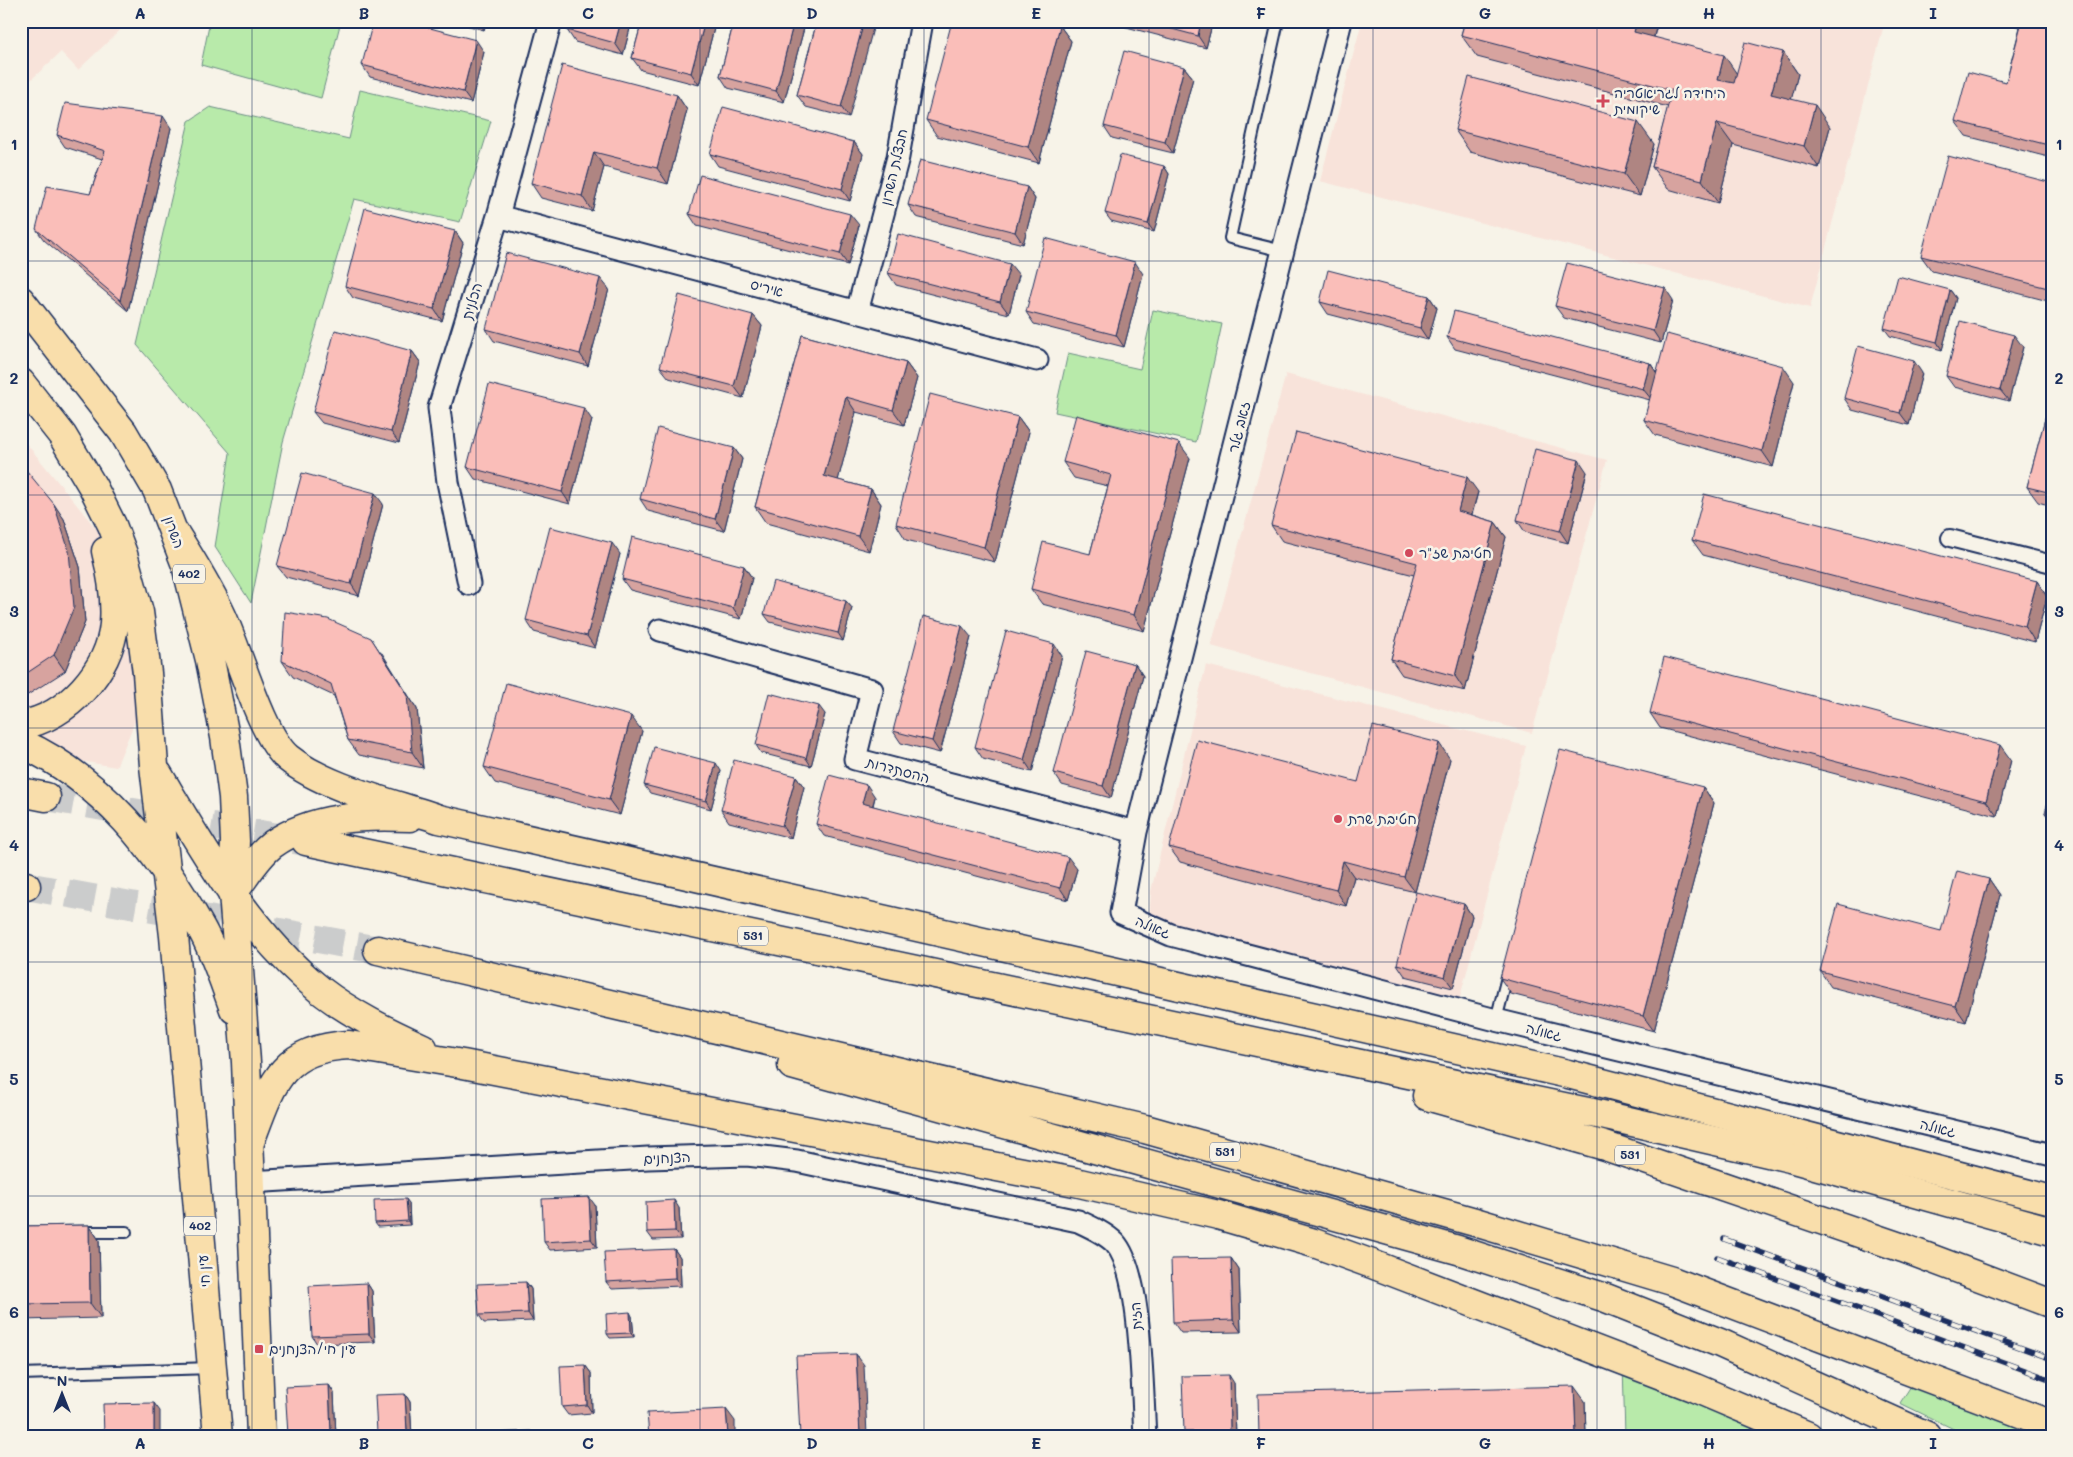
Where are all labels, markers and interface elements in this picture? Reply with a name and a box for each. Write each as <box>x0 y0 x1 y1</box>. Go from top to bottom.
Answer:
text: A <box>134 2 146 23</box>
text: B <box>359 2 369 23</box>
text: C <box>582 2 594 23</box>
text: D <box>806 2 818 23</box>
text: E <box>1031 2 1041 23</box>
text: F <box>1256 2 1266 23</box>
text: G <box>1479 2 1491 23</box>
text: H <box>1703 2 1715 23</box>
text: I <box>1929 2 1937 23</box>
place label: היחידה לגריאטריה שיקומית <box>1613 83 1726 118</box>
marker: היחידה לגריאטריה שיקומית <box>1596 94 1610 108</box>
street label: חבצלת השרון <box>875 127 912 207</box>
text: 1 <box>10 133 18 154</box>
text: 1 <box>2055 133 2063 154</box>
street label: איריס <box>748 274 786 301</box>
street label: הכלנית <box>457 280 486 322</box>
text: 2 <box>10 367 19 388</box>
text: 2 <box>2055 367 2064 388</box>
street label: זאב גלר <box>1223 399 1254 455</box>
street label: השרון <box>160 513 189 551</box>
place label: חטיבת שז"ר <box>1419 543 1492 562</box>
marker: חטיבת שז"ר <box>1403 547 1415 559</box>
road number: 402 <box>173 564 205 584</box>
text: 3 <box>9 600 19 621</box>
text: 3 <box>2054 600 2064 621</box>
street label: ההסתדרות <box>863 752 932 787</box>
place label: חטיבת שרת <box>1347 809 1417 828</box>
marker: חטיבת שרת <box>1332 813 1344 825</box>
text: 4 <box>9 834 19 855</box>
text: 4 <box>2054 834 2064 855</box>
street label: גאולה <box>1132 911 1174 943</box>
road number: 531 <box>738 926 768 946</box>
street label: גאולה <box>1524 1018 1565 1045</box>
text: 5 <box>9 1068 19 1089</box>
text: 5 <box>2054 1068 2064 1089</box>
street label: גאולה <box>1918 1114 1959 1141</box>
road number: 531 <box>1210 1142 1240 1162</box>
road number: 531 <box>1615 1146 1645 1164</box>
street label: הצנחנים <box>643 1147 691 1168</box>
road number: 402 <box>184 1216 216 1236</box>
street label: עין חי <box>193 1254 214 1288</box>
text: 6 <box>9 1301 19 1322</box>
street label: הזית <box>1125 1301 1146 1332</box>
text: 6 <box>2054 1301 2064 1322</box>
place label: עין חי/הצנחנים <box>269 1339 356 1358</box>
marker: עין חי/הצנחנים <box>253 1343 265 1355</box>
north arrow <box>38 1370 88 1420</box>
text: N <box>57 1371 67 1390</box>
text: A <box>134 1432 146 1453</box>
text: B <box>359 1432 369 1453</box>
text: C <box>582 1432 594 1453</box>
text: D <box>806 1432 818 1453</box>
text: E <box>1031 1432 1041 1453</box>
text: F <box>1256 1432 1266 1453</box>
text: G <box>1479 1432 1491 1453</box>
text: H <box>1703 1432 1715 1453</box>
text: I <box>1929 1432 1937 1453</box>

